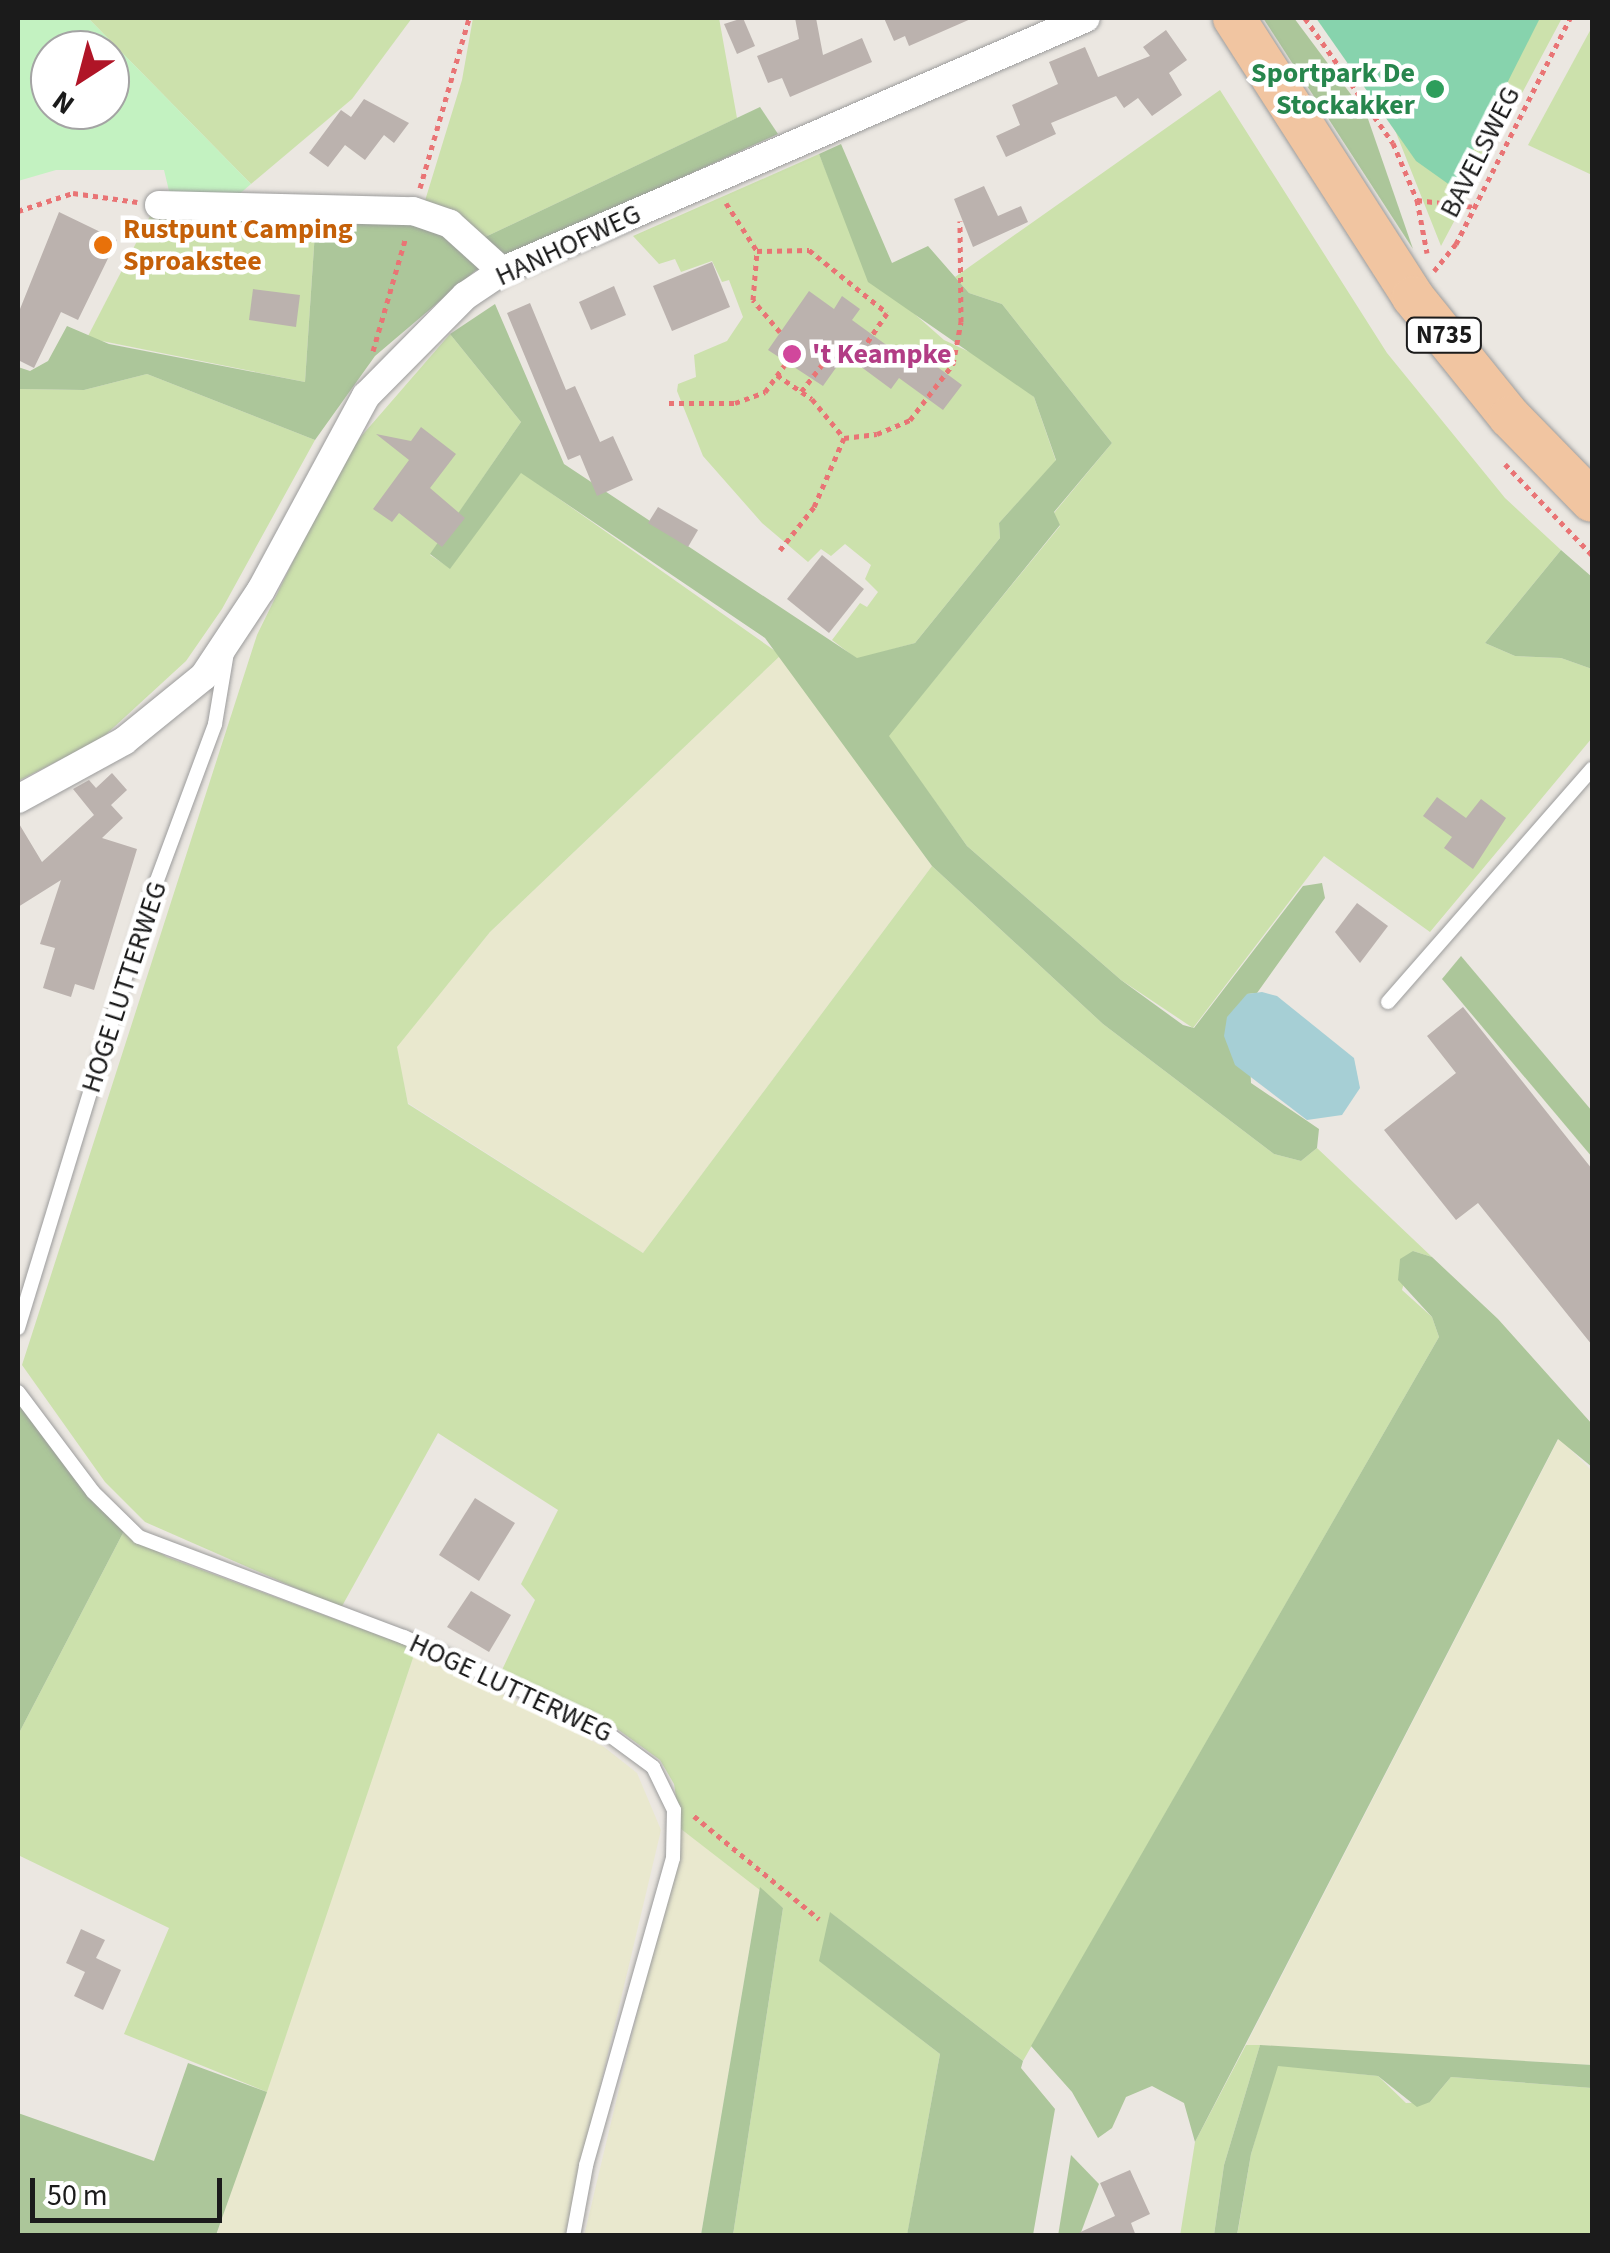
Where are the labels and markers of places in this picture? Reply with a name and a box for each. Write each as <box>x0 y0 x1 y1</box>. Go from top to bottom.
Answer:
place label: Sportpark De Stockakker <box>1251 56 1415 122</box>
marker: Sportpark De Stockakker <box>1424 78 1446 100</box>
place label: Rustpunt Camping Sproakstee <box>123 212 353 278</box>
marker: Rustpunt Camping Sproakstee <box>92 234 114 256</box>
place label: 't Keampke <box>812 337 952 371</box>
marker: 't Keampke <box>781 343 803 365</box>

